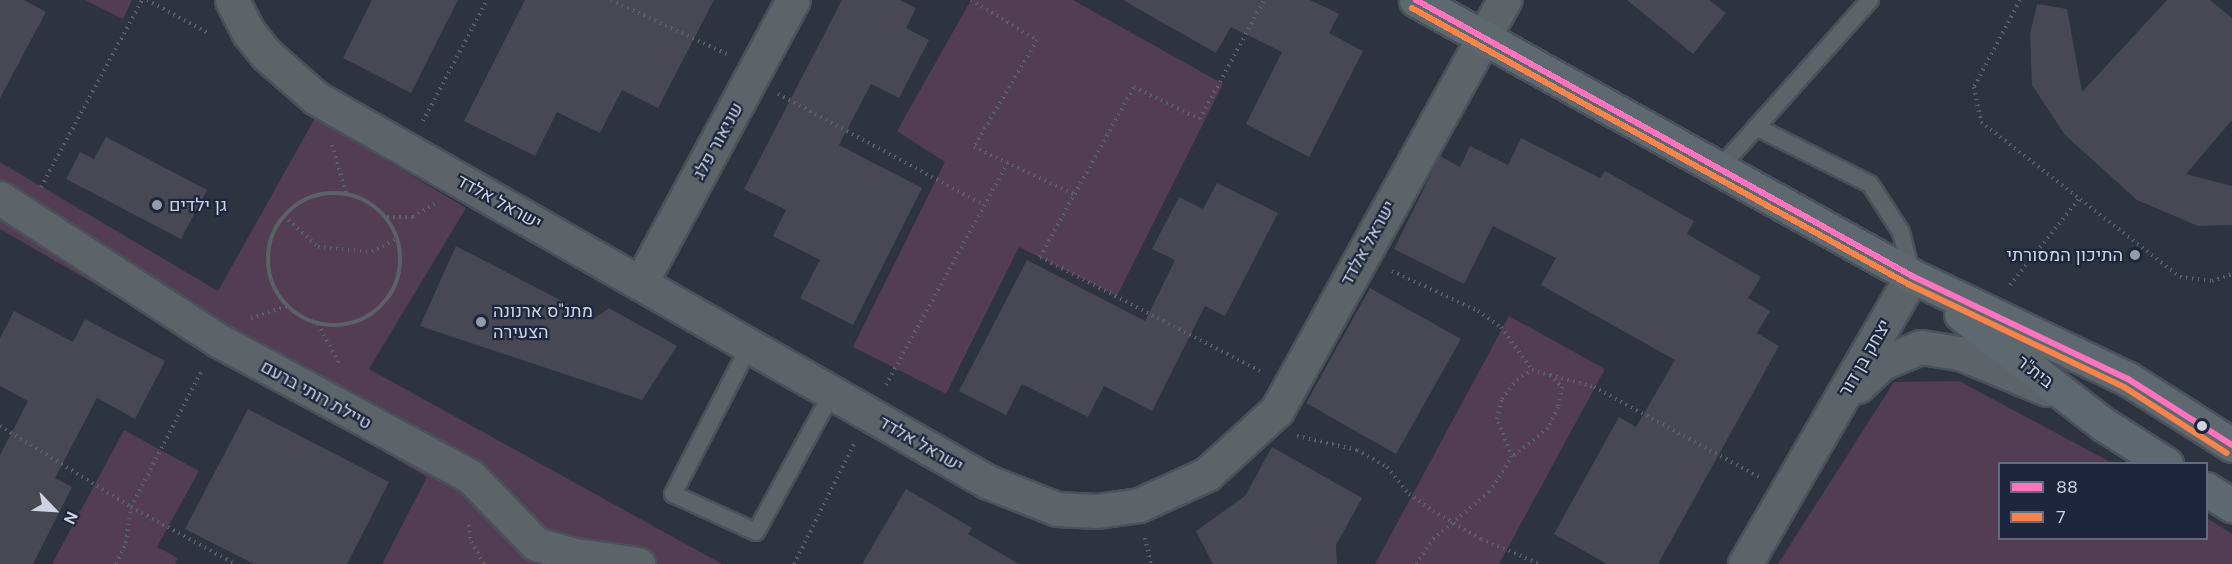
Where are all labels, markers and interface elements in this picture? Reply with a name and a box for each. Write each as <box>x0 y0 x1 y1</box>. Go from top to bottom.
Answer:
street label: שניאור פלג <box>688 99 748 183</box>
street label: ישראל אלדד <box>453 170 545 234</box>
place label: גן ילדים <box>169 194 227 216</box>
street label: ישראל אלדד <box>1336 197 1400 289</box>
marker: גן ילדים <box>150 198 164 212</box>
place label: התיכון המסורתי <box>2007 244 2123 266</box>
marker: התיכון המסורתי <box>2128 248 2142 262</box>
place label: מתנ"ס ארנונה הצעירה <box>493 301 593 344</box>
marker: מתנ"ס ארנונה הצעירה <box>474 315 488 329</box>
street label: יצחק בן דור <box>1834 316 1896 400</box>
street label: בית"ר <box>2013 351 2057 393</box>
street label: טיילת רותי ברעם <box>257 356 375 434</box>
street label: ישראל אלדד <box>875 411 967 477</box>
unlabelled marker <box>2196 420 2208 432</box>
legend <box>1998 462 2208 540</box>
text: 88 <box>2056 475 2078 499</box>
north arrow <box>24 480 84 540</box>
text: 7 <box>2056 505 2066 529</box>
text: N <box>59 508 83 528</box>

